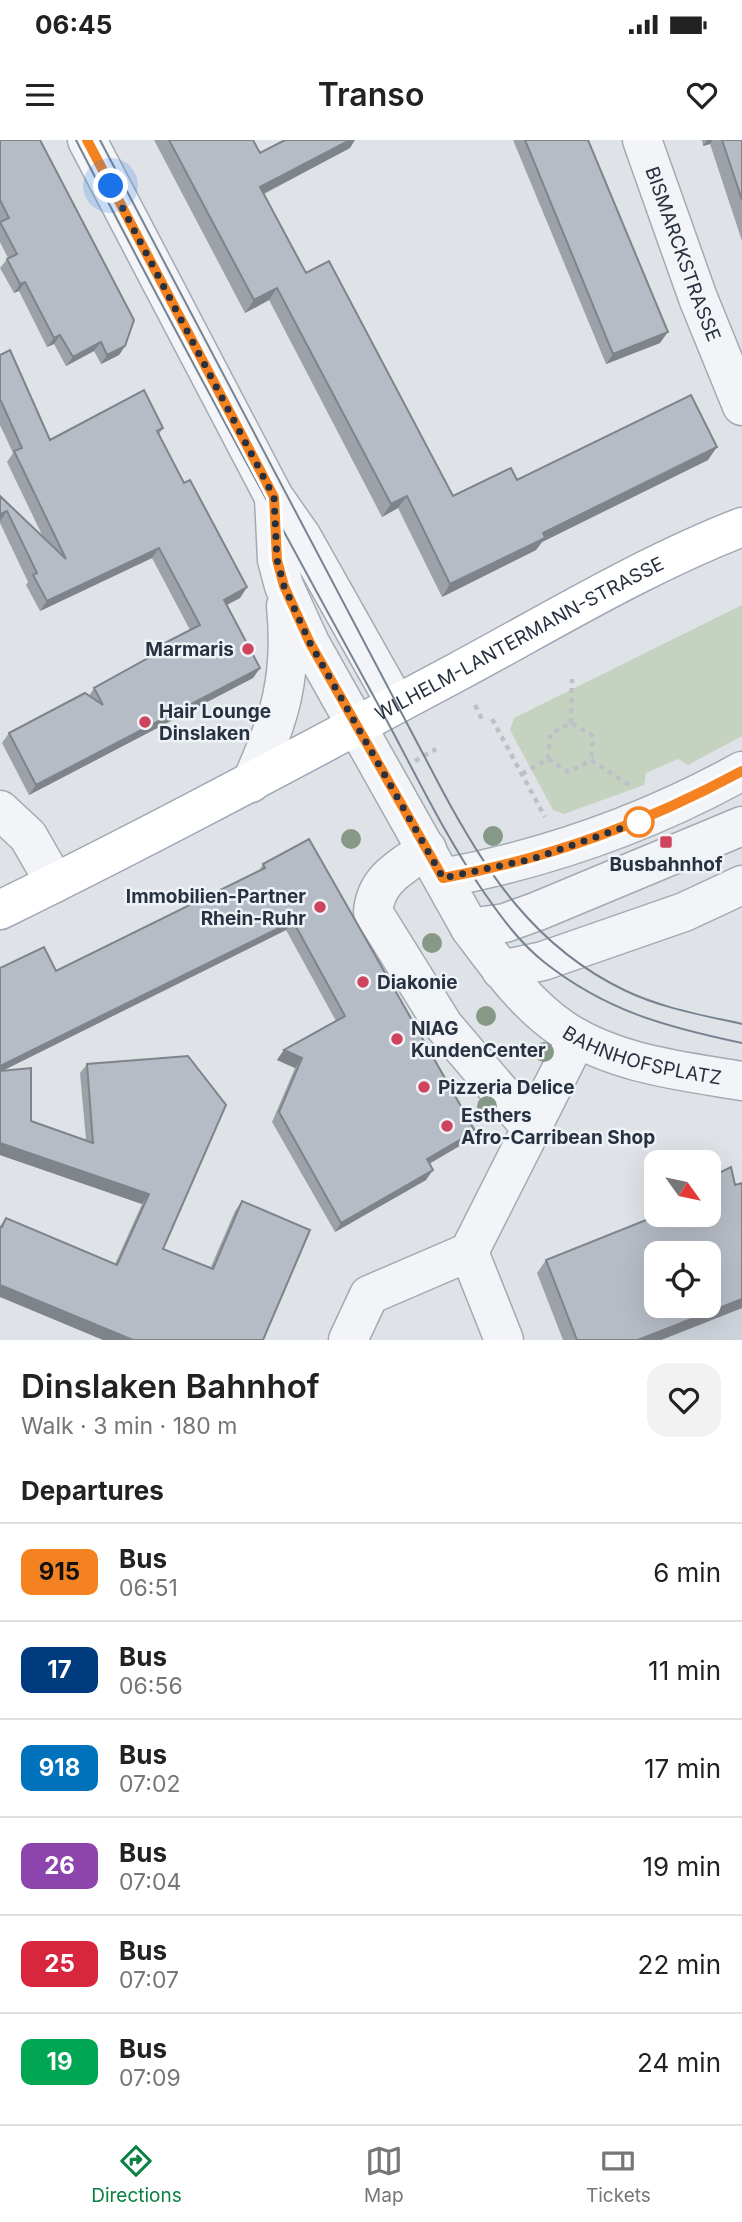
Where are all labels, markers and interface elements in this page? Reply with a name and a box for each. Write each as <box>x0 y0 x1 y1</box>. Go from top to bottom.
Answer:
text: 06:45 <box>35 9 112 40</box>
text: Transo <box>318 75 424 114</box>
icon: menu <box>21 76 59 114</box>
icon: heart <box>683 76 721 114</box>
street label: BISMARCKSTRASSE <box>640 163 725 345</box>
your location <box>93 168 128 203</box>
street label: WILHELM-LANTERMANN-STRASSE <box>371 552 667 726</box>
place label: Marmaris <box>145 638 234 661</box>
marker: Marmaris <box>240 641 256 657</box>
place label: Hair Lounge Dinslaken <box>159 700 271 745</box>
marker: Hair Lounge Dinslaken <box>137 714 153 730</box>
unlabelled marker <box>624 807 654 837</box>
marker: Busbahnhof <box>658 834 674 850</box>
place label: Busbahnhof <box>610 853 723 876</box>
place label: Immobilien-Partner Rhein-Ruhr <box>126 885 306 930</box>
marker: Immobilien-Partner Rhein-Ruhr <box>312 899 328 915</box>
place label: Diakonie <box>377 971 457 994</box>
marker: Diakonie <box>355 974 371 990</box>
place label: NIAG KundenCenter <box>411 1017 546 1062</box>
street label: BAHNHOFSPLATZ <box>558 1021 723 1089</box>
marker: NIAG KundenCenter <box>389 1031 405 1047</box>
place label: Pizzeria Delice <box>438 1076 575 1099</box>
marker: Pizzeria Delice <box>416 1079 432 1095</box>
place label: Esthers Afro-Carribean Shop <box>461 1104 655 1149</box>
marker: Esthers Afro-Carribean Shop <box>439 1118 455 1134</box>
north arrow <box>644 1150 721 1227</box>
map controls <box>644 1150 721 1318</box>
button: locate <box>644 1241 721 1318</box>
button: heart <box>647 1363 721 1437</box>
text: Dinslaken Bahnhof <box>21 1366 320 1406</box>
text: Walk · 3 min · 180 m <box>21 1412 237 1440</box>
text: Departures <box>21 1475 164 1506</box>
text: Bus <box>119 1543 167 1574</box>
text: 915 <box>39 1557 80 1586</box>
text: 6 min <box>653 1557 721 1588</box>
text: 06:51 <box>119 1574 178 1602</box>
text: Bus <box>119 1641 167 1672</box>
text: 17 <box>47 1655 72 1684</box>
text: 11 min <box>648 1655 721 1686</box>
text: 06:56 <box>119 1672 183 1700</box>
text: Bus <box>119 1739 167 1770</box>
text: 918 <box>39 1753 80 1782</box>
text: 17 min <box>644 1753 721 1784</box>
text: 07:02 <box>119 1770 180 1798</box>
text: Bus <box>119 1837 167 1868</box>
text: 26 <box>44 1851 75 1880</box>
text: 19 min <box>643 1851 721 1882</box>
text: 07:04 <box>119 1868 181 1896</box>
text: Bus <box>119 1935 167 1966</box>
text: 25 <box>44 1949 75 1978</box>
text: 22 min <box>638 1949 721 1980</box>
text: 07:07 <box>119 1966 179 1994</box>
text: Bus <box>119 2033 167 2064</box>
text: 19 <box>47 2047 72 2076</box>
text: 24 min <box>637 2047 721 2078</box>
text: 07:09 <box>119 2064 181 2092</box>
tab: Directions <box>91 2142 182 2207</box>
tab: Map <box>364 2142 404 2207</box>
tab: Tickets <box>586 2142 651 2207</box>

